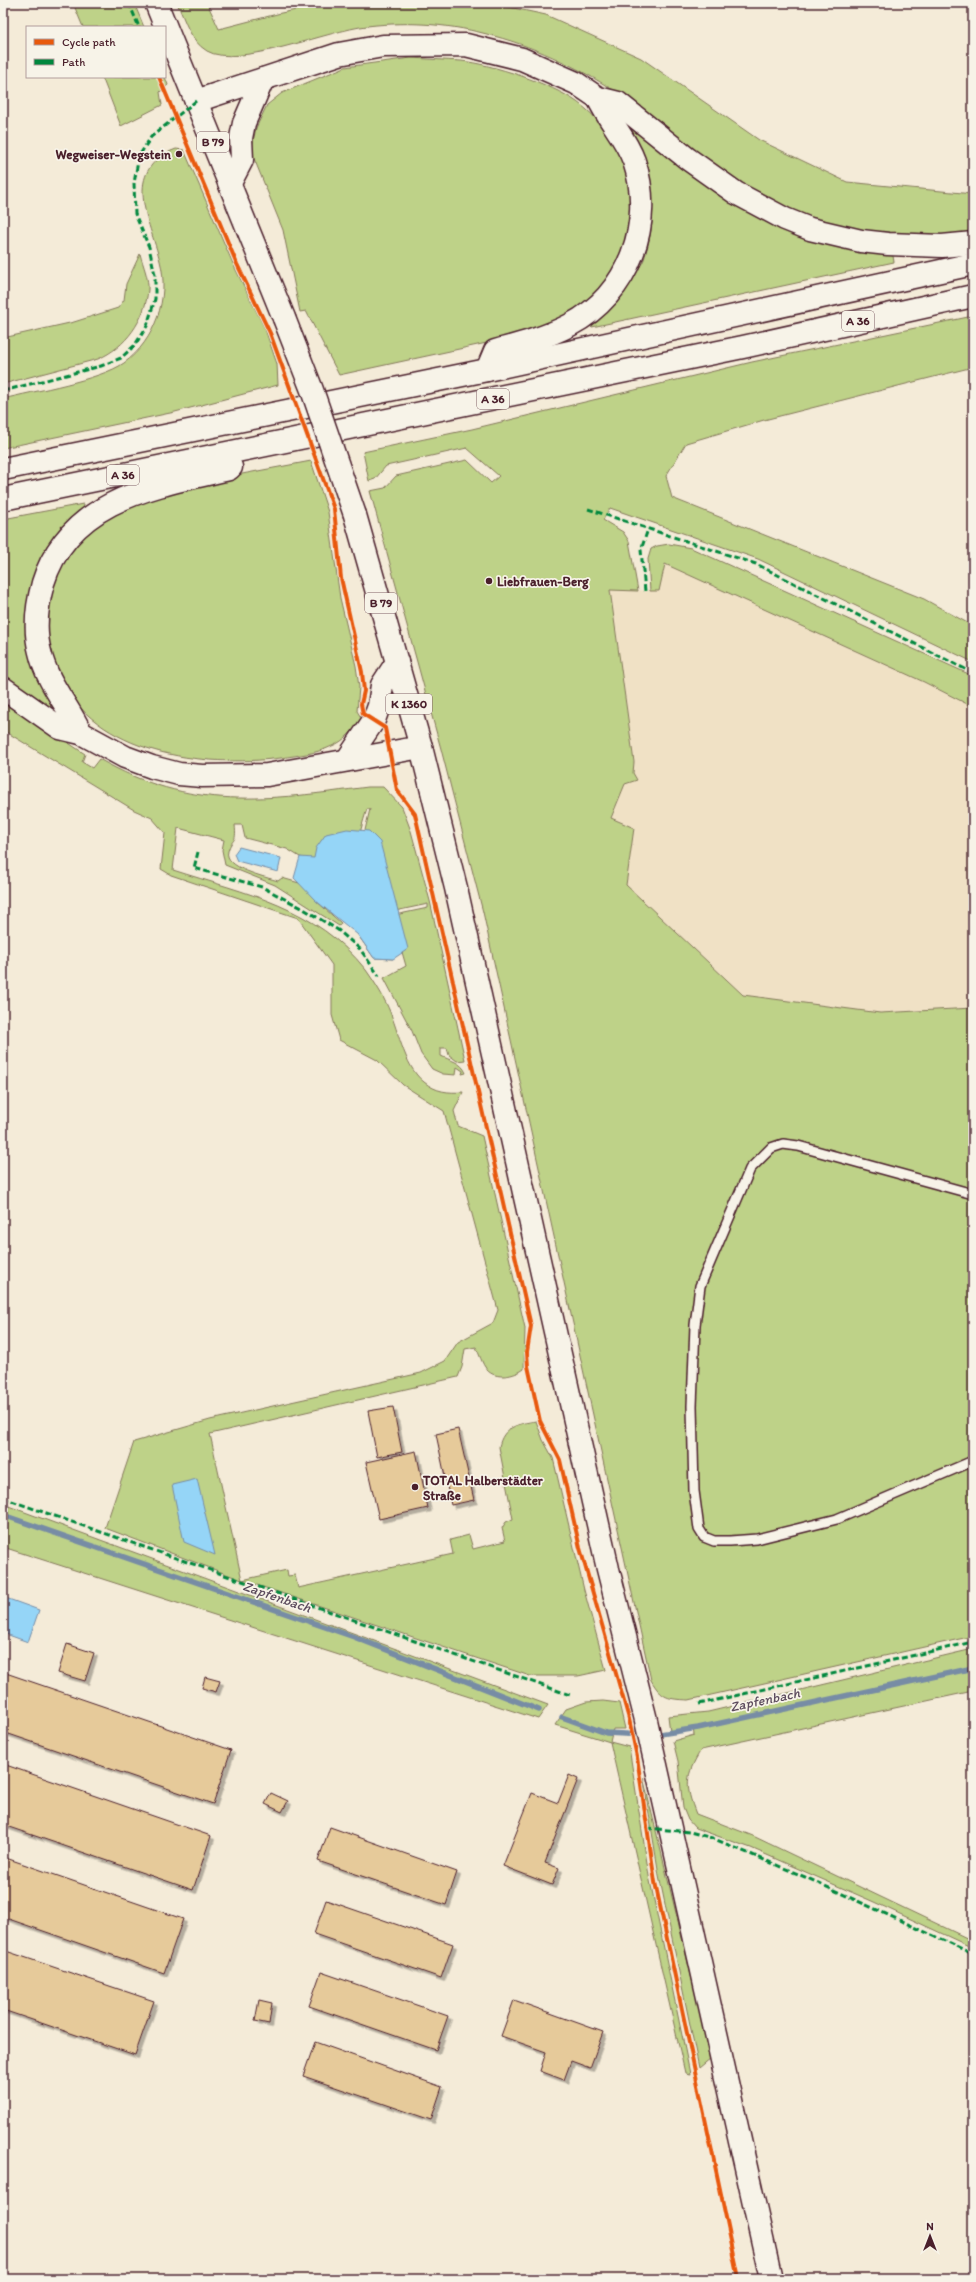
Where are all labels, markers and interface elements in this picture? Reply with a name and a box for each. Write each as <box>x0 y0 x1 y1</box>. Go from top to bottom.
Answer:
legend <box>26 26 166 78</box>
text: Cycle path <box>62 35 116 49</box>
text: Path <box>62 55 85 69</box>
road number: B 79 <box>197 132 229 152</box>
place label: Wegweiser-Wegstein <box>56 147 172 163</box>
marker: Wegweiser-Wegstein <box>174 149 184 159</box>
road number: A 36 <box>842 311 874 331</box>
road number: A 36 <box>477 389 509 409</box>
road number: A 36 <box>107 465 139 485</box>
place label: Liebfrauen-Berg <box>497 574 589 590</box>
marker: Liebfrauen-Berg <box>484 576 494 586</box>
road number: B 79 <box>365 593 397 613</box>
road number: K 1360 <box>386 694 432 714</box>
place label: TOTAL Halberstädter Straße <box>422 1473 544 1503</box>
marker: TOTAL Halberstädter Straße <box>410 1482 420 1492</box>
water label: Zapfenbach <box>241 1577 314 1617</box>
water label: Zapfenbach <box>729 1684 802 1716</box>
north arrow <box>910 2216 950 2256</box>
text: N <box>926 2220 934 2233</box>

